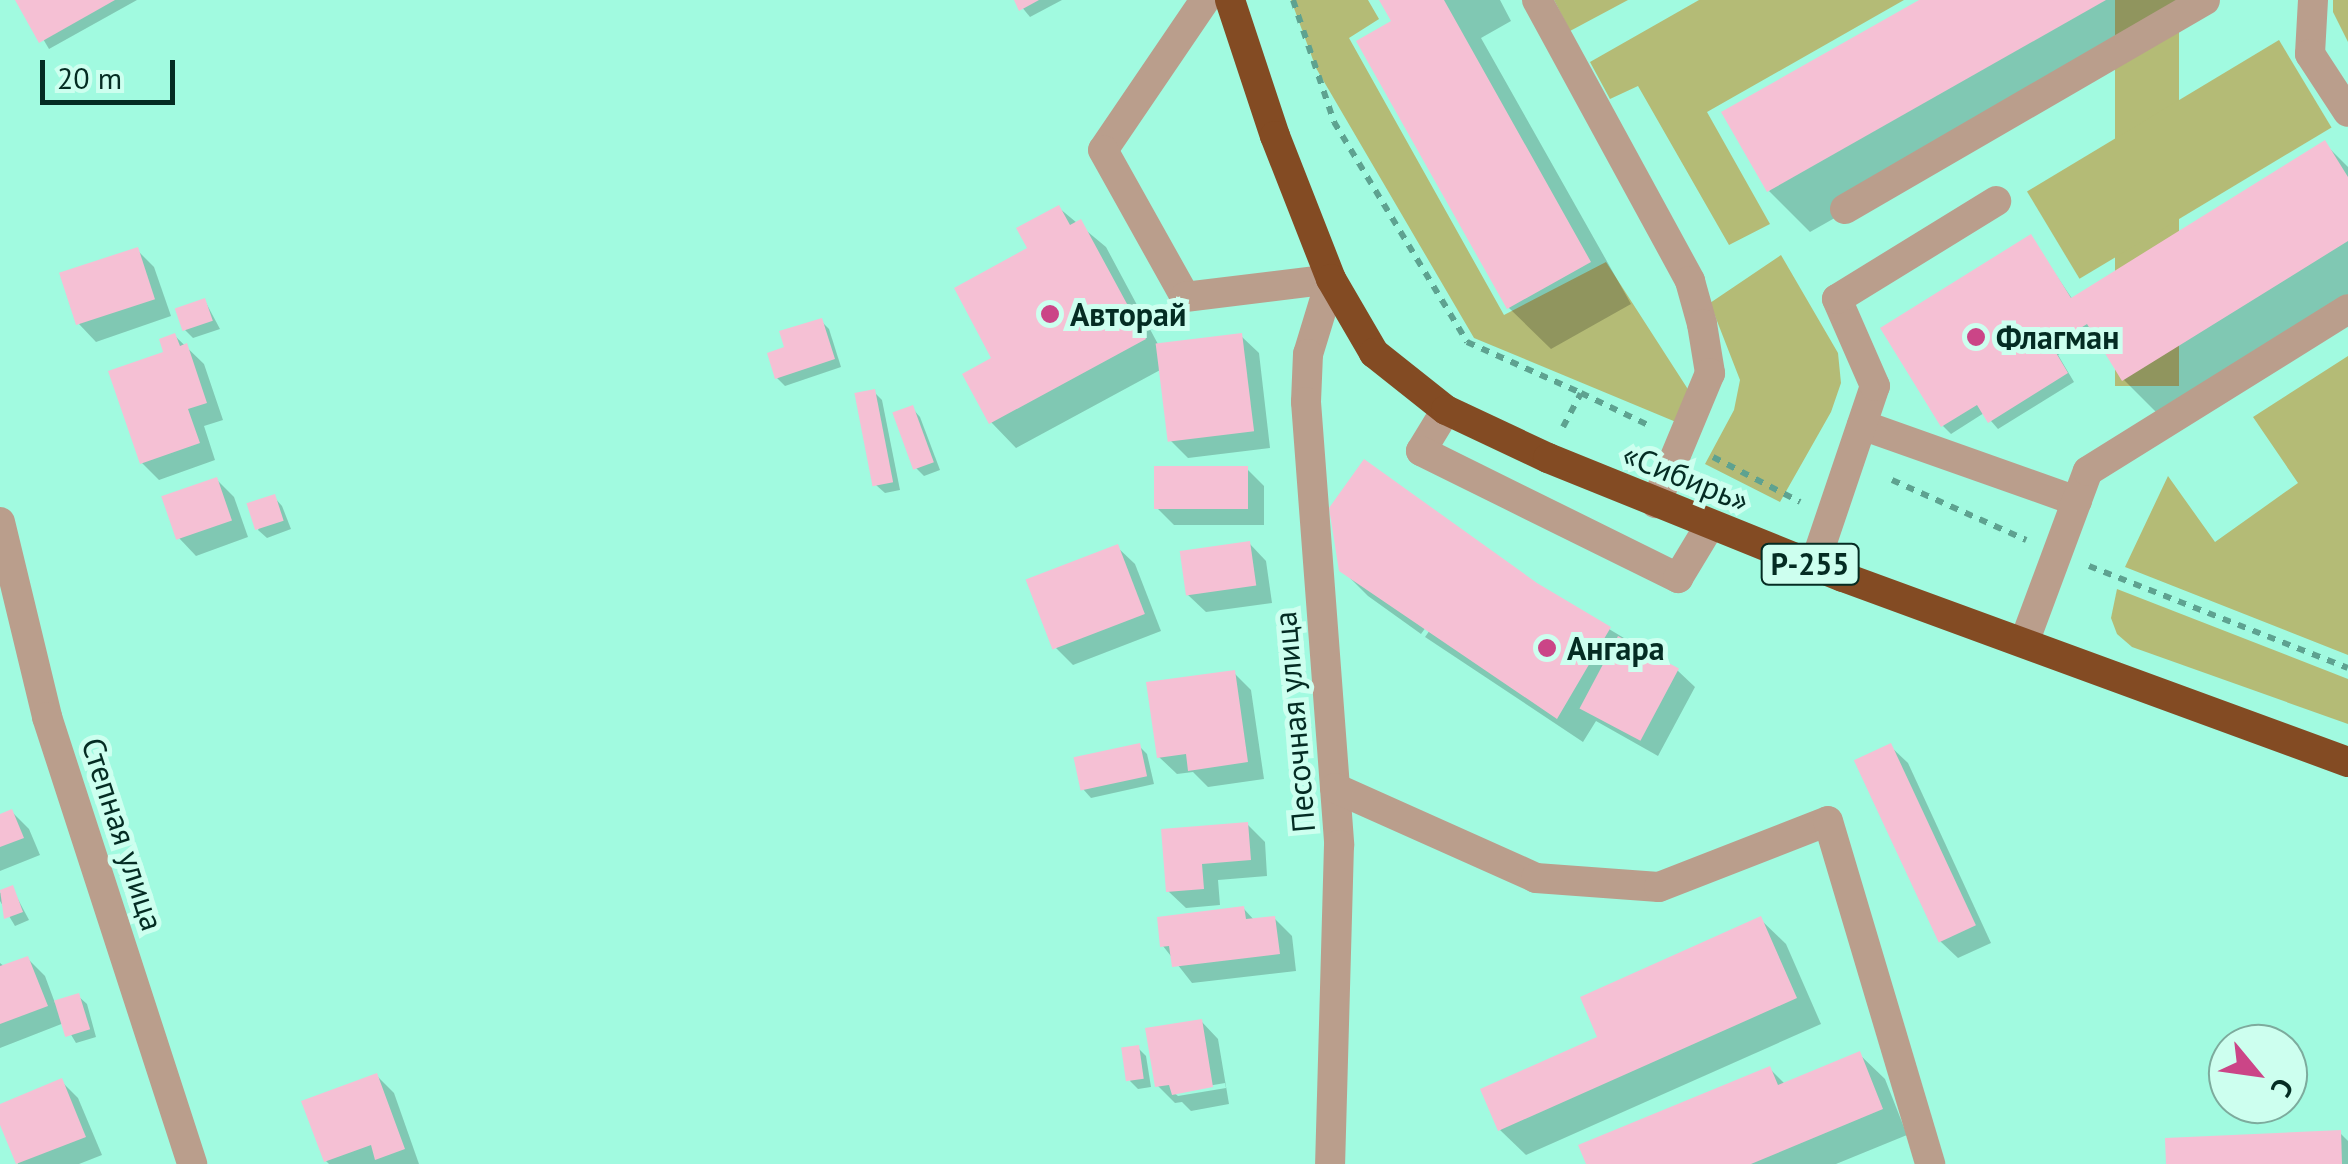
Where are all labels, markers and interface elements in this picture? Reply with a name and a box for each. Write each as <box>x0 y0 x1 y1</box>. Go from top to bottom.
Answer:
scale bar <box>45 40 180 102</box>
text: 20 m <box>57 58 122 97</box>
place label: Авторай <box>1070 295 1186 333</box>
marker: Авторай <box>1039 303 1061 325</box>
place label: Флагман <box>1996 318 2119 356</box>
marker: Флагман <box>1965 326 1987 348</box>
street label: «Сибирь» <box>1617 434 1755 520</box>
road number: Р-255 <box>1760 539 1860 589</box>
street label: Песочная улица <box>1265 610 1323 834</box>
place label: Ангара <box>1567 629 1665 667</box>
marker: Ангара <box>1536 637 1558 659</box>
street label: Степная улица <box>74 733 172 935</box>
north arrow <box>2208 1024 2308 1124</box>
text: С <box>2263 1072 2303 1104</box>

